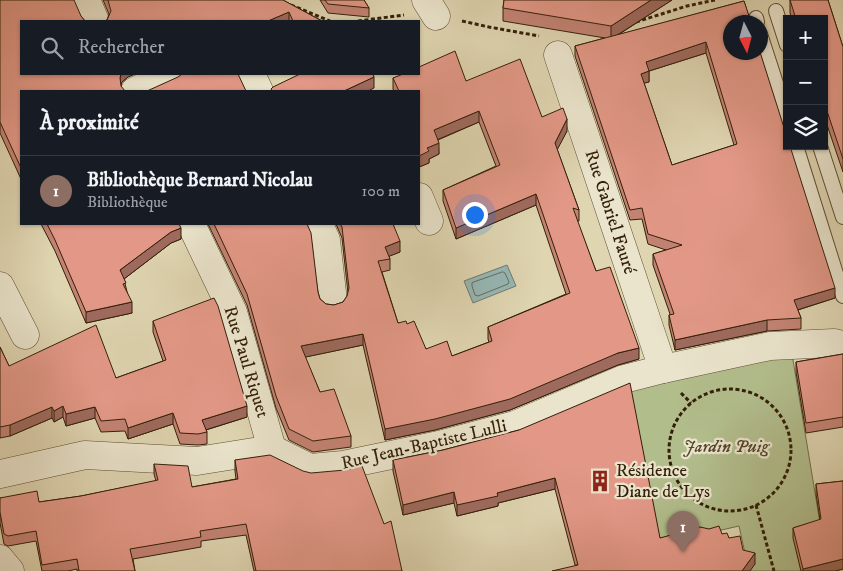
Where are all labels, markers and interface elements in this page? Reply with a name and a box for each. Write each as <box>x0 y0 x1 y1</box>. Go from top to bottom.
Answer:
north arrow <box>723 15 768 60</box>
map controls <box>783 15 828 150</box>
button: + <box>783 15 828 60</box>
search box <box>20 20 420 75</box>
icon: search <box>38 34 66 62</box>
text: Rechercher <box>78 36 164 59</box>
button: − <box>783 60 828 105</box>
button: layers <box>783 105 828 150</box>
text: À proximité <box>40 110 139 136</box>
street label: Rue Gabriel Fauré <box>580 147 641 278</box>
text: Bibliothèque Bernard Nicolau <box>87 169 313 192</box>
text: 1 <box>53 181 59 201</box>
text: 100 m <box>362 181 400 201</box>
text: Bibliothèque <box>87 192 168 212</box>
your location <box>462 202 488 228</box>
street label: Rue Paul Riquet <box>219 304 273 421</box>
street label: Rue Jean-Baptiste Lulli <box>339 415 509 475</box>
park label: Jardin Puig <box>683 436 771 458</box>
place label: Résidence Diane de Lys <box>616 460 710 503</box>
building icon: Résidence Diane de Lys <box>587 468 613 494</box>
pin: 1 <box>667 511 699 552</box>

